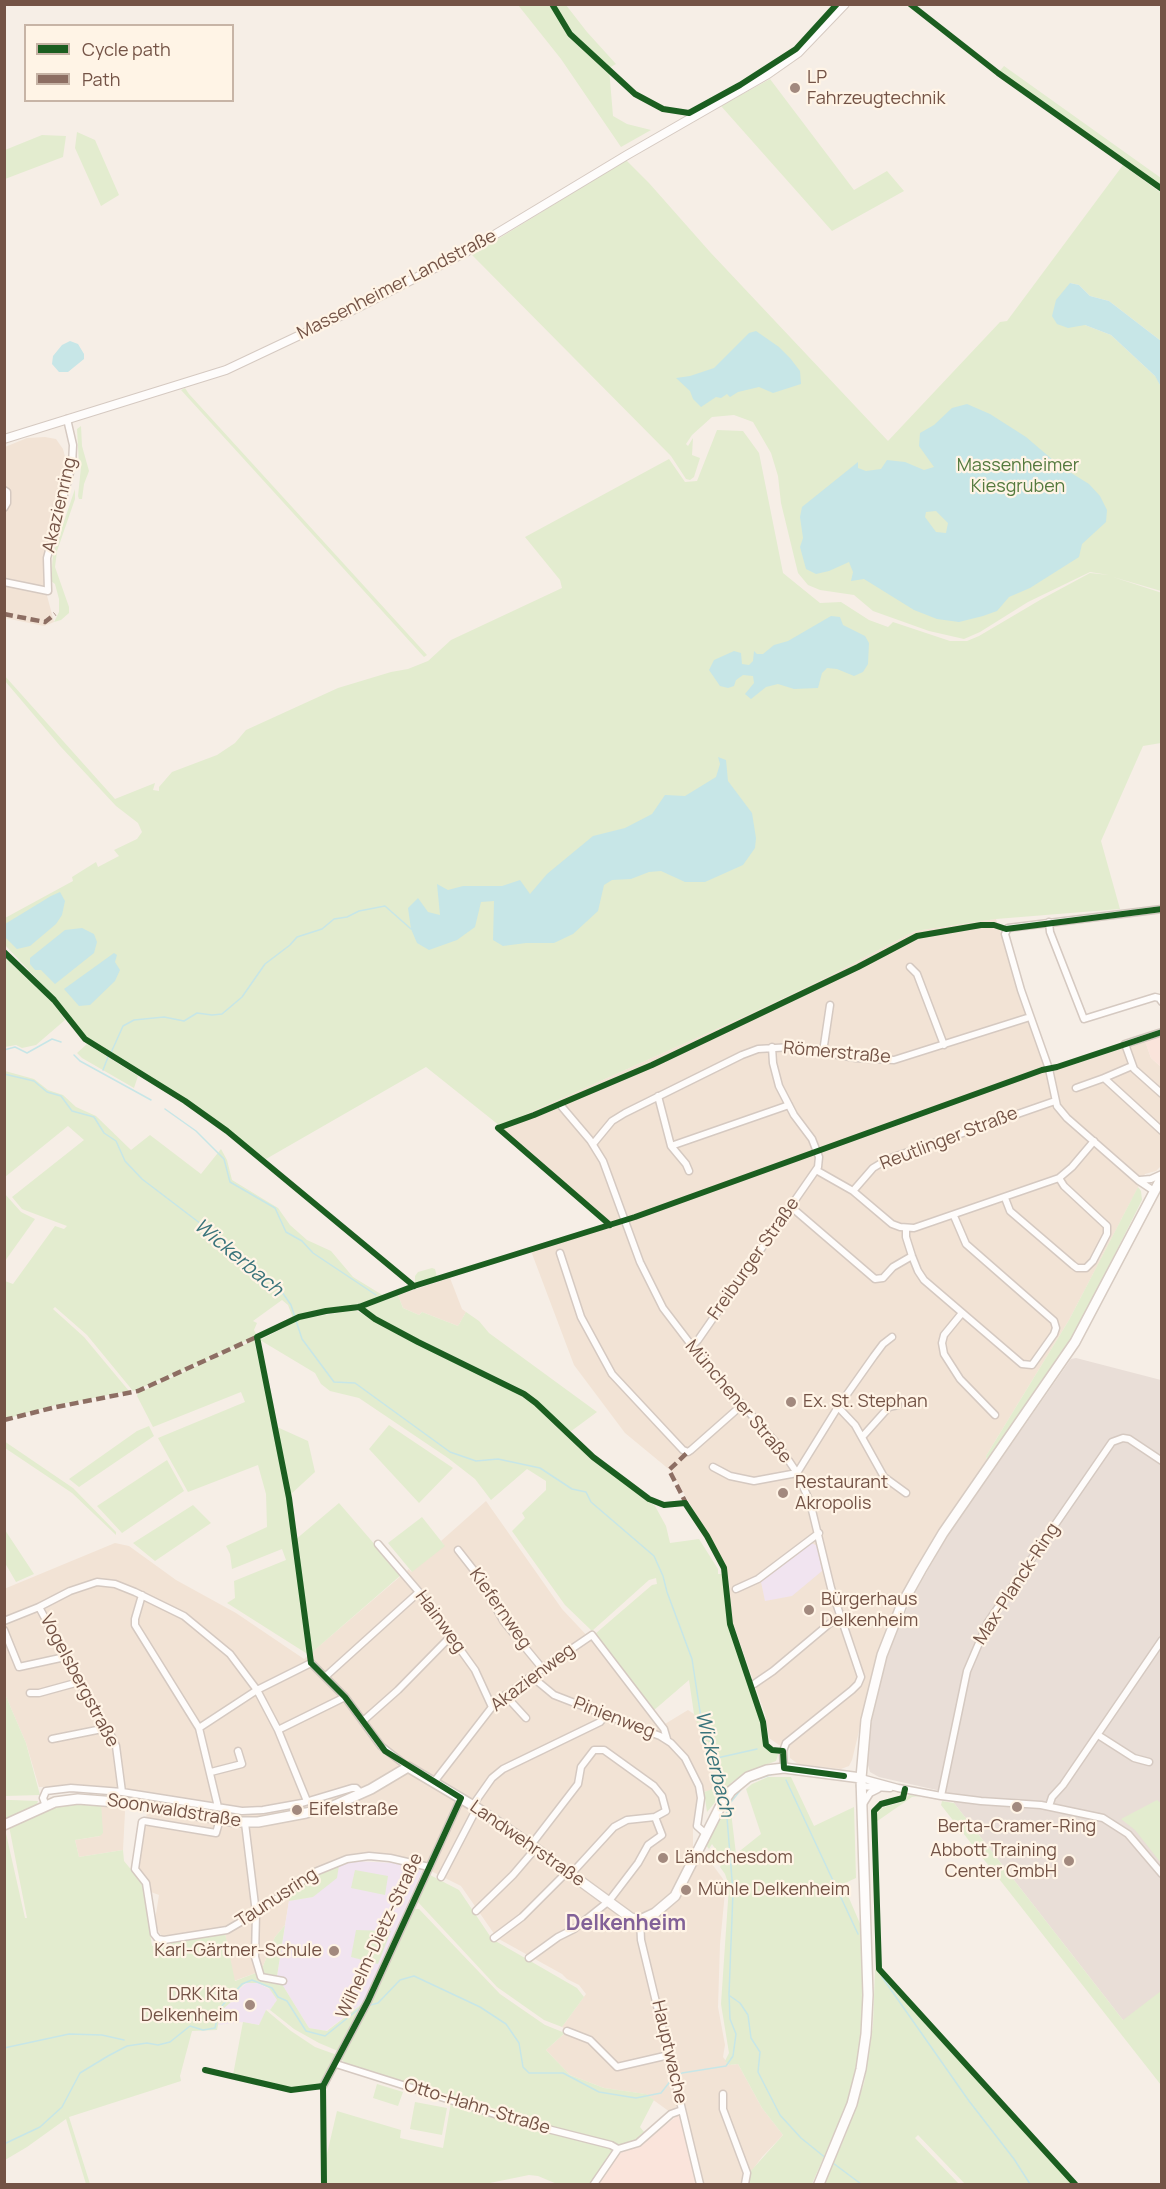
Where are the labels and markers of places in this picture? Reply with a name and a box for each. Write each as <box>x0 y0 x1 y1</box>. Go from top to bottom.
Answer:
place label: LP Fahrzeugtechnik <box>807 67 945 110</box>
marker: LP Fahrzeugtechnik <box>788 81 802 95</box>
place label: Ex. St. Stephan <box>803 1391 928 1413</box>
marker: Ex. St. Stephan <box>784 1395 798 1409</box>
place label: Restaurant Akropolis <box>795 1472 888 1514</box>
marker: Restaurant Akropolis <box>776 1486 790 1500</box>
place label: Bürgerhaus Delkenheim <box>821 1589 918 1632</box>
marker: Bürgerhaus Delkenheim <box>802 1603 816 1617</box>
place label: Eifelstraße <box>309 1799 398 1821</box>
marker: Berta-Cramer-Ring <box>1010 1800 1024 1814</box>
marker: Eifelstraße <box>290 1803 304 1817</box>
place label: Berta-Cramer-Ring <box>938 1816 1096 1838</box>
place label: Abbott Training Center GmbH <box>930 1840 1057 1882</box>
place label: Ländchesdom <box>675 1847 793 1869</box>
marker: Ländchesdom <box>656 1851 670 1865</box>
marker: Abbott Training Center GmbH <box>1062 1854 1076 1868</box>
place label: Mühle Delkenheim <box>698 1879 850 1901</box>
marker: Mühle Delkenheim <box>679 1883 693 1897</box>
place label: Karl-Gärtner-Schule <box>154 1940 322 1962</box>
marker: Karl-Gärtner-Schule <box>327 1944 341 1958</box>
place label: DRK Kita Delkenheim <box>141 1984 238 2026</box>
marker: DRK Kita Delkenheim <box>243 1998 257 2012</box>

